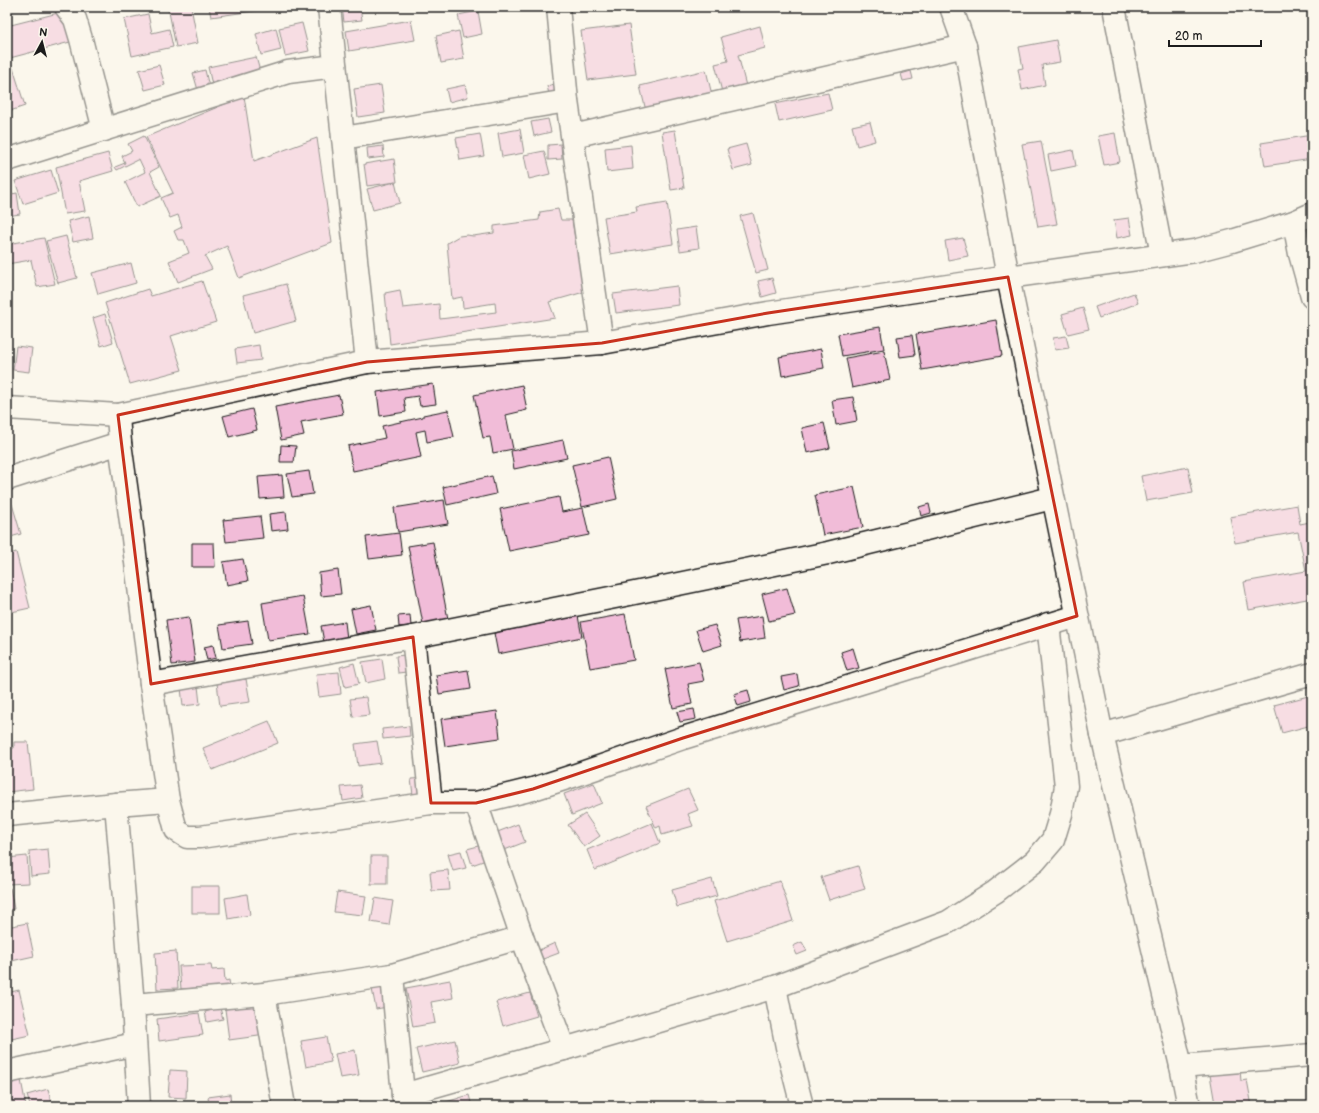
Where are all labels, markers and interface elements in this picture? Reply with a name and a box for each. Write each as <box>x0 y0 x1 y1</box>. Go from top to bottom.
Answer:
north arrow <box>22 22 62 62</box>
scale bar <box>1169 22 1261 48</box>
text: N <box>38 26 48 40</box>
text: 20 m <box>1175 29 1202 44</box>

